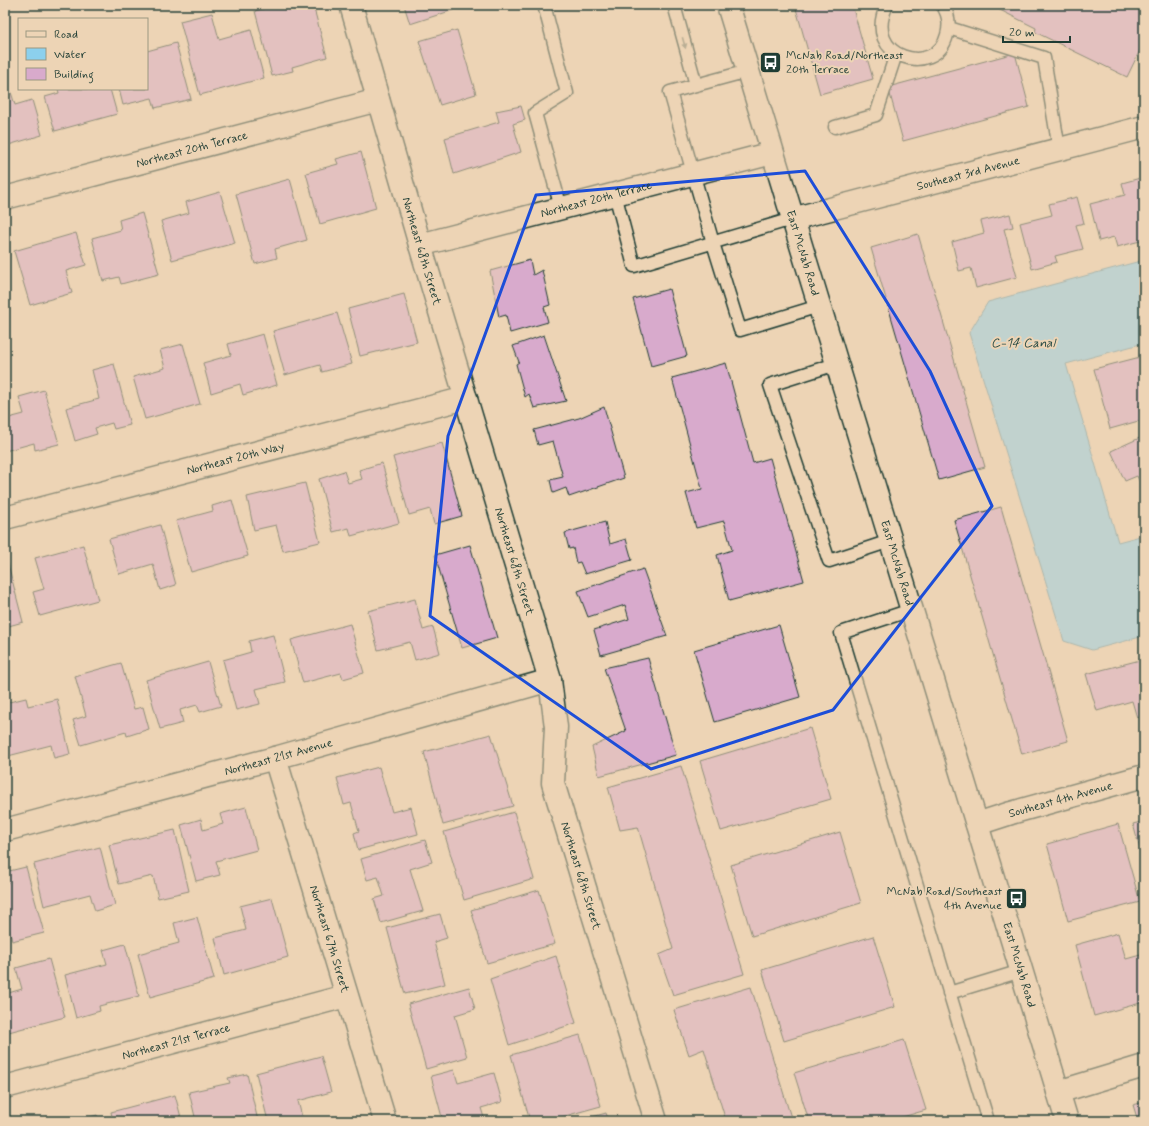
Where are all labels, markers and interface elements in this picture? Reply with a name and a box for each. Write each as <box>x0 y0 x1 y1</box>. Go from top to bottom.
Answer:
legend <box>18 18 148 90</box>
scale bar <box>1003 18 1070 44</box>
text: 20 m <box>1009 25 1035 41</box>
text: Road <box>54 27 78 43</box>
one-way arrow <box>681 37 687 49</box>
text: Water <box>54 47 86 63</box>
place label: McNab Road/Northeast 20th Terrace <box>786 48 904 78</box>
bus stop icon: McNab Road/Northeast 20th Terrace <box>757 49 783 75</box>
text: Building <box>54 67 94 84</box>
street label: Northeast 20th Terrace <box>134 128 250 172</box>
street label: Southeast 3rd Avenue <box>915 153 1022 195</box>
street label: Northeast 20th Terrace <box>539 178 654 222</box>
street label: Northeast 68th Street <box>398 195 444 307</box>
street label: East McNab Road <box>782 208 823 298</box>
water label: C-14 Canal <box>991 335 1057 352</box>
street label: Northeast 20th Way <box>185 439 286 479</box>
street label: Northeast 68th Street <box>490 506 537 618</box>
street label: East McNab Road <box>876 518 917 608</box>
street label: Northeast 21st Avenue <box>223 735 335 780</box>
street label: Southeast 4th Avenue <box>1007 778 1115 822</box>
street label: Northeast 68th Street <box>556 820 604 932</box>
street label: Northeast 67th Street <box>305 884 353 995</box>
place label: McNab Road/Southeast 4th Avenue <box>886 884 1003 914</box>
bus stop icon: McNab Road/Southeast 4th Avenue <box>1004 885 1030 911</box>
street label: East McNab Road <box>998 920 1039 1010</box>
street label: Northeast 21st Terrace <box>121 1020 232 1064</box>

